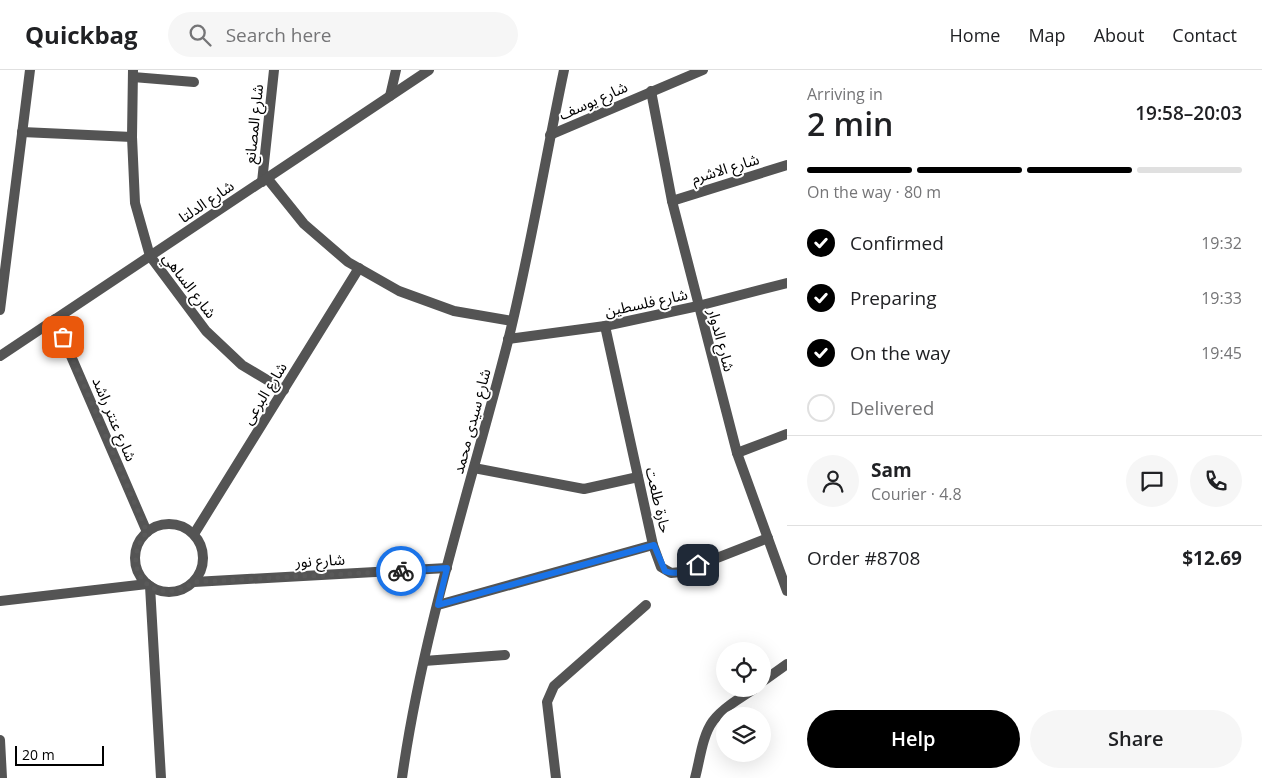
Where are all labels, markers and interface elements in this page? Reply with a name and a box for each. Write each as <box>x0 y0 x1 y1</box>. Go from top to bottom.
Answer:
search box <box>168 12 518 57</box>
text: Quickbag <box>25 18 138 51</box>
icon: search <box>186 21 214 49</box>
text: Search here <box>226 22 332 48</box>
text: Home <box>950 23 1000 47</box>
text: Map <box>1028 23 1066 47</box>
text: About <box>1094 23 1144 47</box>
text: Contact <box>1172 23 1237 47</box>
street label: شارع يوسف <box>556 76 632 127</box>
street label: شارع المصانع <box>239 83 270 165</box>
text: Arriving in <box>807 83 883 105</box>
text: 19:58–20:03 <box>1135 100 1242 126</box>
text: 2 min <box>807 102 893 145</box>
street label: شارع الاشرم <box>689 148 762 191</box>
street label: شارع الدلتا <box>175 175 239 229</box>
text: On the way · 80 m <box>807 181 941 203</box>
icon: check <box>807 229 835 257</box>
text: Confirmed <box>850 230 944 256</box>
text: 19:32 <box>1201 232 1242 254</box>
street label: شارع الساهي <box>156 248 221 324</box>
street label: شارع فلسطين <box>603 283 690 323</box>
icon: check <box>807 284 835 312</box>
text: Preparing <box>850 285 937 311</box>
text: 19:33 <box>1201 287 1242 309</box>
street label: شارع الدوار <box>701 305 740 375</box>
pin <box>42 316 84 358</box>
icon: bag <box>49 323 77 351</box>
icon: check <box>807 339 835 367</box>
text: On the way <box>850 340 950 366</box>
text: 19:45 <box>1201 342 1242 364</box>
street label: شارع البرعى <box>237 358 294 430</box>
street label: شارع سيدى محمد <box>447 366 498 476</box>
street label: شارع عنتر راشد <box>86 374 142 466</box>
text: Delivered <box>850 395 934 421</box>
button: person <box>807 455 859 507</box>
button: chat <box>1126 455 1178 507</box>
button: phone <box>1190 455 1242 507</box>
text: Sam <box>871 457 912 483</box>
street label: حارة طلعت <box>642 465 676 535</box>
text: Courier · 4.8 <box>871 483 962 505</box>
pin <box>677 544 719 586</box>
text: Order #8708 <box>807 545 920 571</box>
text: $12.69 <box>1182 545 1242 571</box>
courier <box>376 546 426 596</box>
street label: شارع نور <box>294 549 346 574</box>
icon: home <box>684 551 712 579</box>
icon: bike <box>387 557 415 585</box>
map controls <box>716 642 771 762</box>
button: locate <box>716 642 771 697</box>
button: layers <box>716 707 771 762</box>
button: Help <box>807 710 1020 768</box>
button: Share <box>1030 710 1242 768</box>
scale bar <box>15 743 104 766</box>
text: 20 m <box>22 745 55 764</box>

